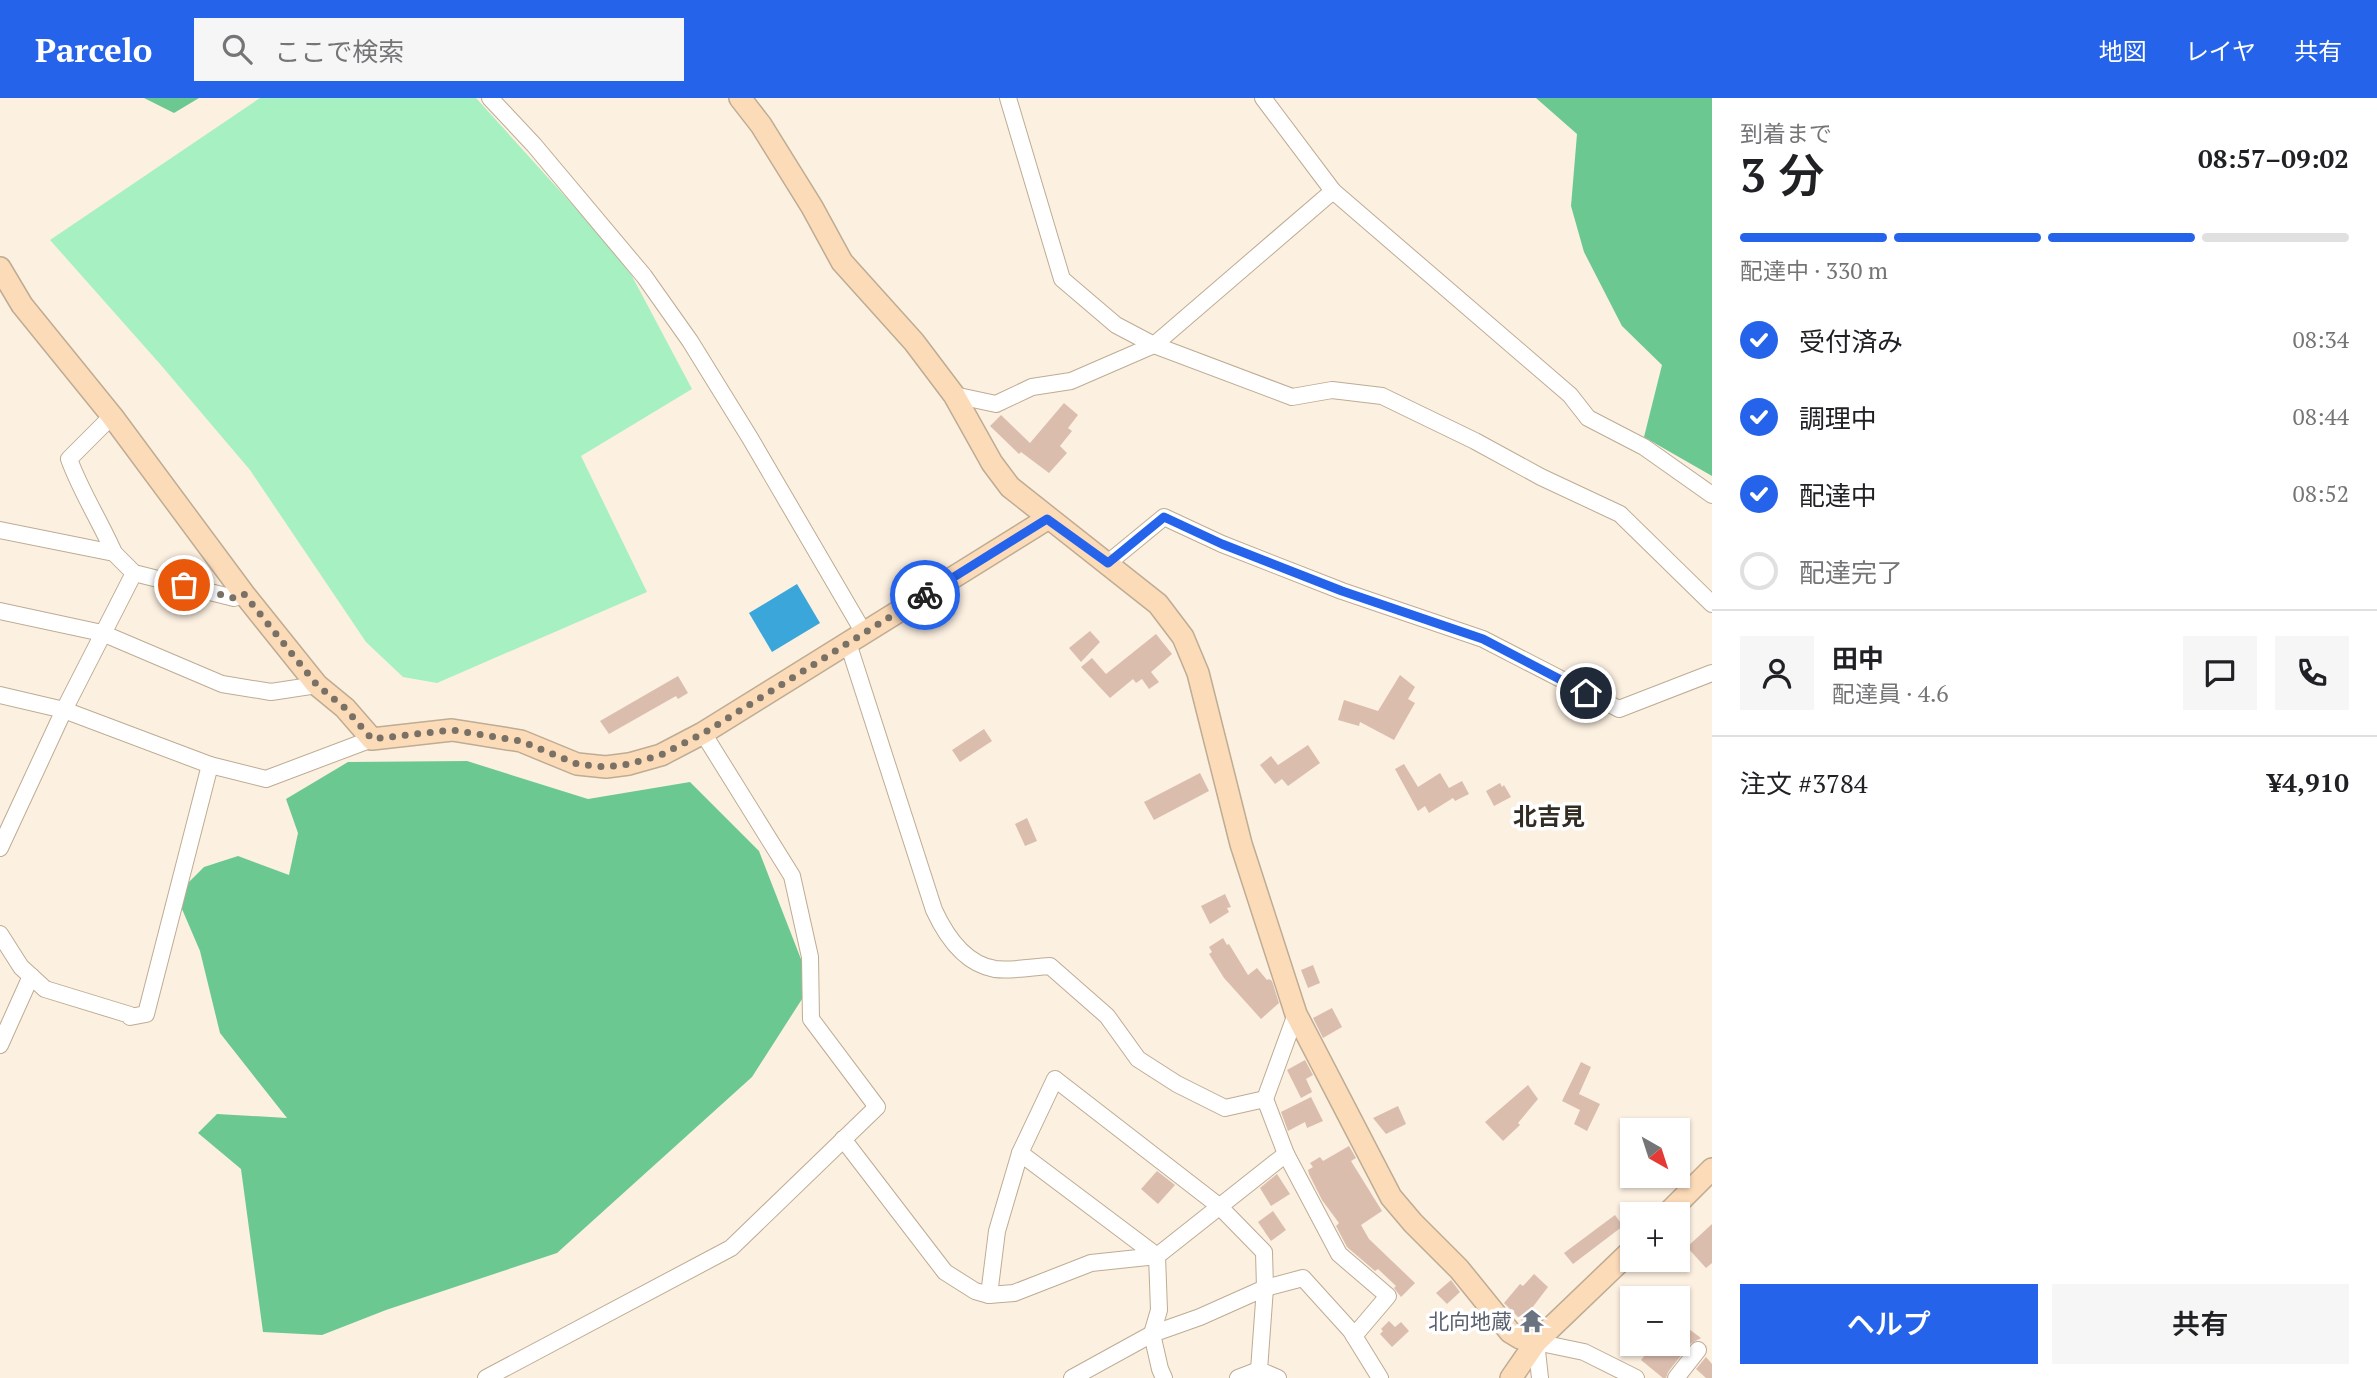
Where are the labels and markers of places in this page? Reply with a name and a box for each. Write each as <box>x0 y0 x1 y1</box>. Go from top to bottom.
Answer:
pin <box>154 555 214 615</box>
pin <box>1556 663 1616 723</box>
place label: 北向地蔵 <box>1428 1307 1512 1335</box>
temple icon: 北向地蔵 <box>1518 1307 1546 1335</box>

